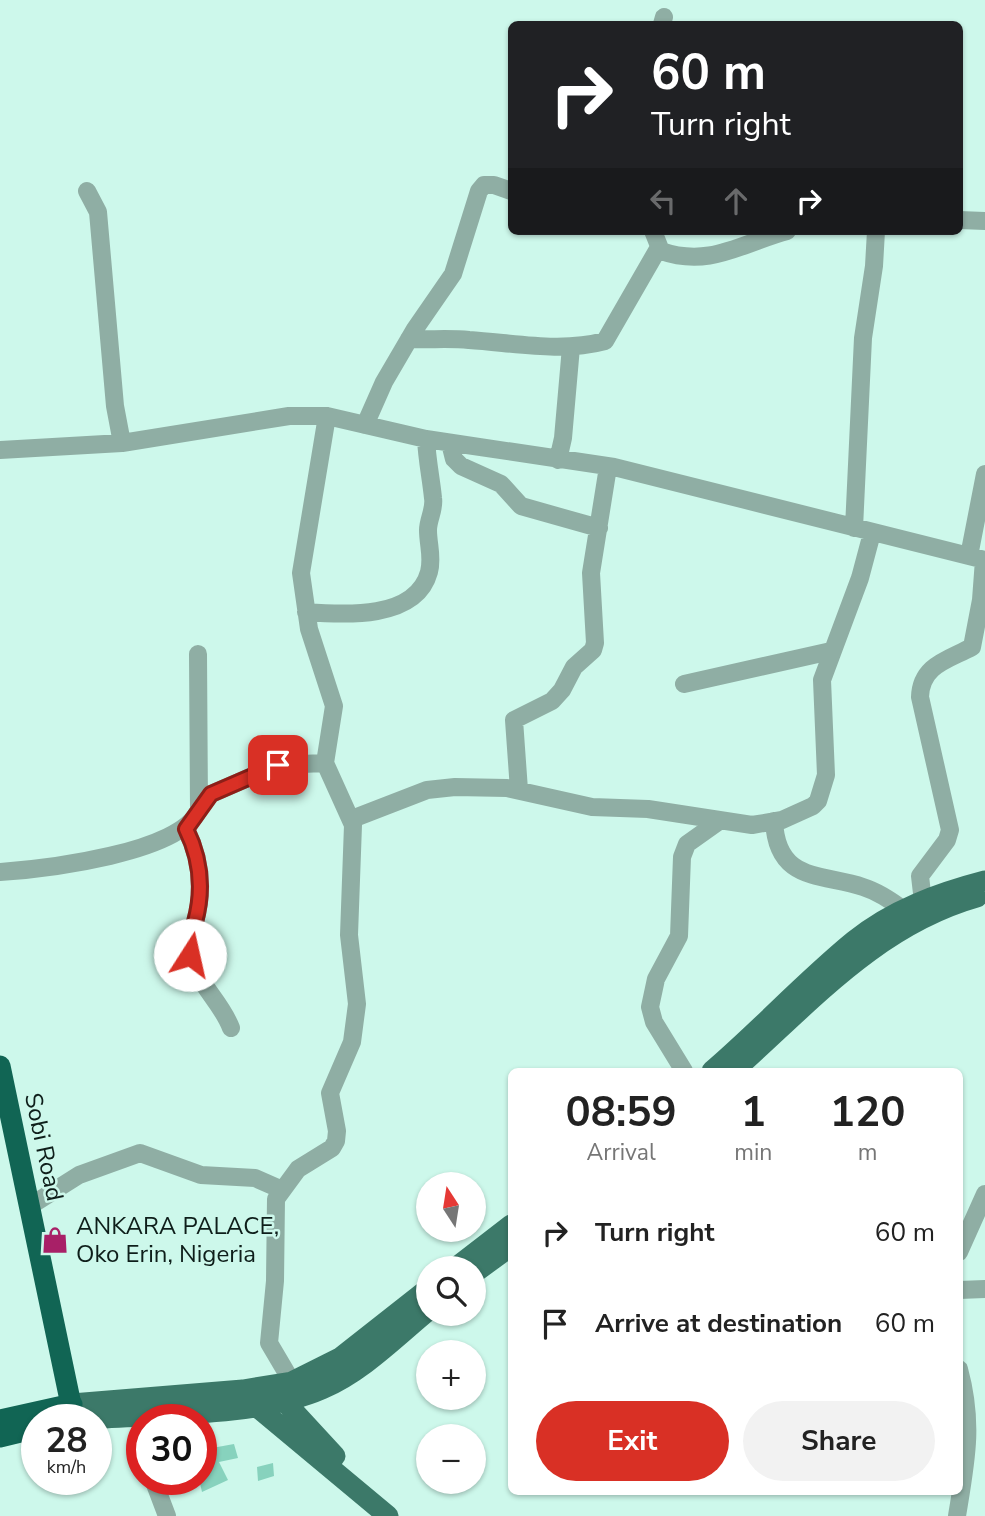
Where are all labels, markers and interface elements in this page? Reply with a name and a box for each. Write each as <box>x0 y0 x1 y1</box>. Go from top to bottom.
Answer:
text: 60 m <box>651 39 766 106</box>
icon: right <box>536 49 627 140</box>
text: Turn right <box>651 103 791 146</box>
icon: left <box>644 182 682 220</box>
icon: ahead <box>717 182 755 220</box>
icon: right <box>790 182 828 220</box>
pin <box>248 735 308 795</box>
icon: arrive <box>259 746 297 784</box>
position arrow <box>153 918 227 992</box>
text: 08:59 <box>566 1084 677 1141</box>
text: 1 <box>741 1084 766 1141</box>
text: 120 <box>830 1084 905 1141</box>
street label: Sobi Road <box>17 1090 71 1204</box>
text: Arrival <box>587 1137 656 1168</box>
text: min <box>734 1137 772 1168</box>
text: m <box>858 1137 878 1168</box>
north arrow <box>416 1172 486 1242</box>
map controls <box>416 1172 486 1494</box>
place label: ANKARA PALACE, Oko Erin, Nigeria <box>76 1210 279 1270</box>
icon: right <box>536 1214 574 1252</box>
text: Turn right <box>595 1215 714 1250</box>
text: 60 m <box>875 1215 935 1250</box>
shop icon: ANKARA PALACE, Oko Erin, Nigeria <box>40 1225 70 1255</box>
button: search <box>416 1256 486 1326</box>
icon: arrive <box>536 1305 574 1343</box>
text: Arrive at destination <box>595 1306 842 1341</box>
text: 60 m <box>875 1306 935 1341</box>
button: + <box>416 1340 486 1410</box>
button: Exit <box>536 1401 729 1481</box>
button: Share <box>743 1401 935 1481</box>
speed limit sign: 30 <box>126 1404 217 1495</box>
text: 28 <box>45 1417 88 1464</box>
button: − <box>416 1424 486 1494</box>
text: km/h <box>47 1455 86 1479</box>

